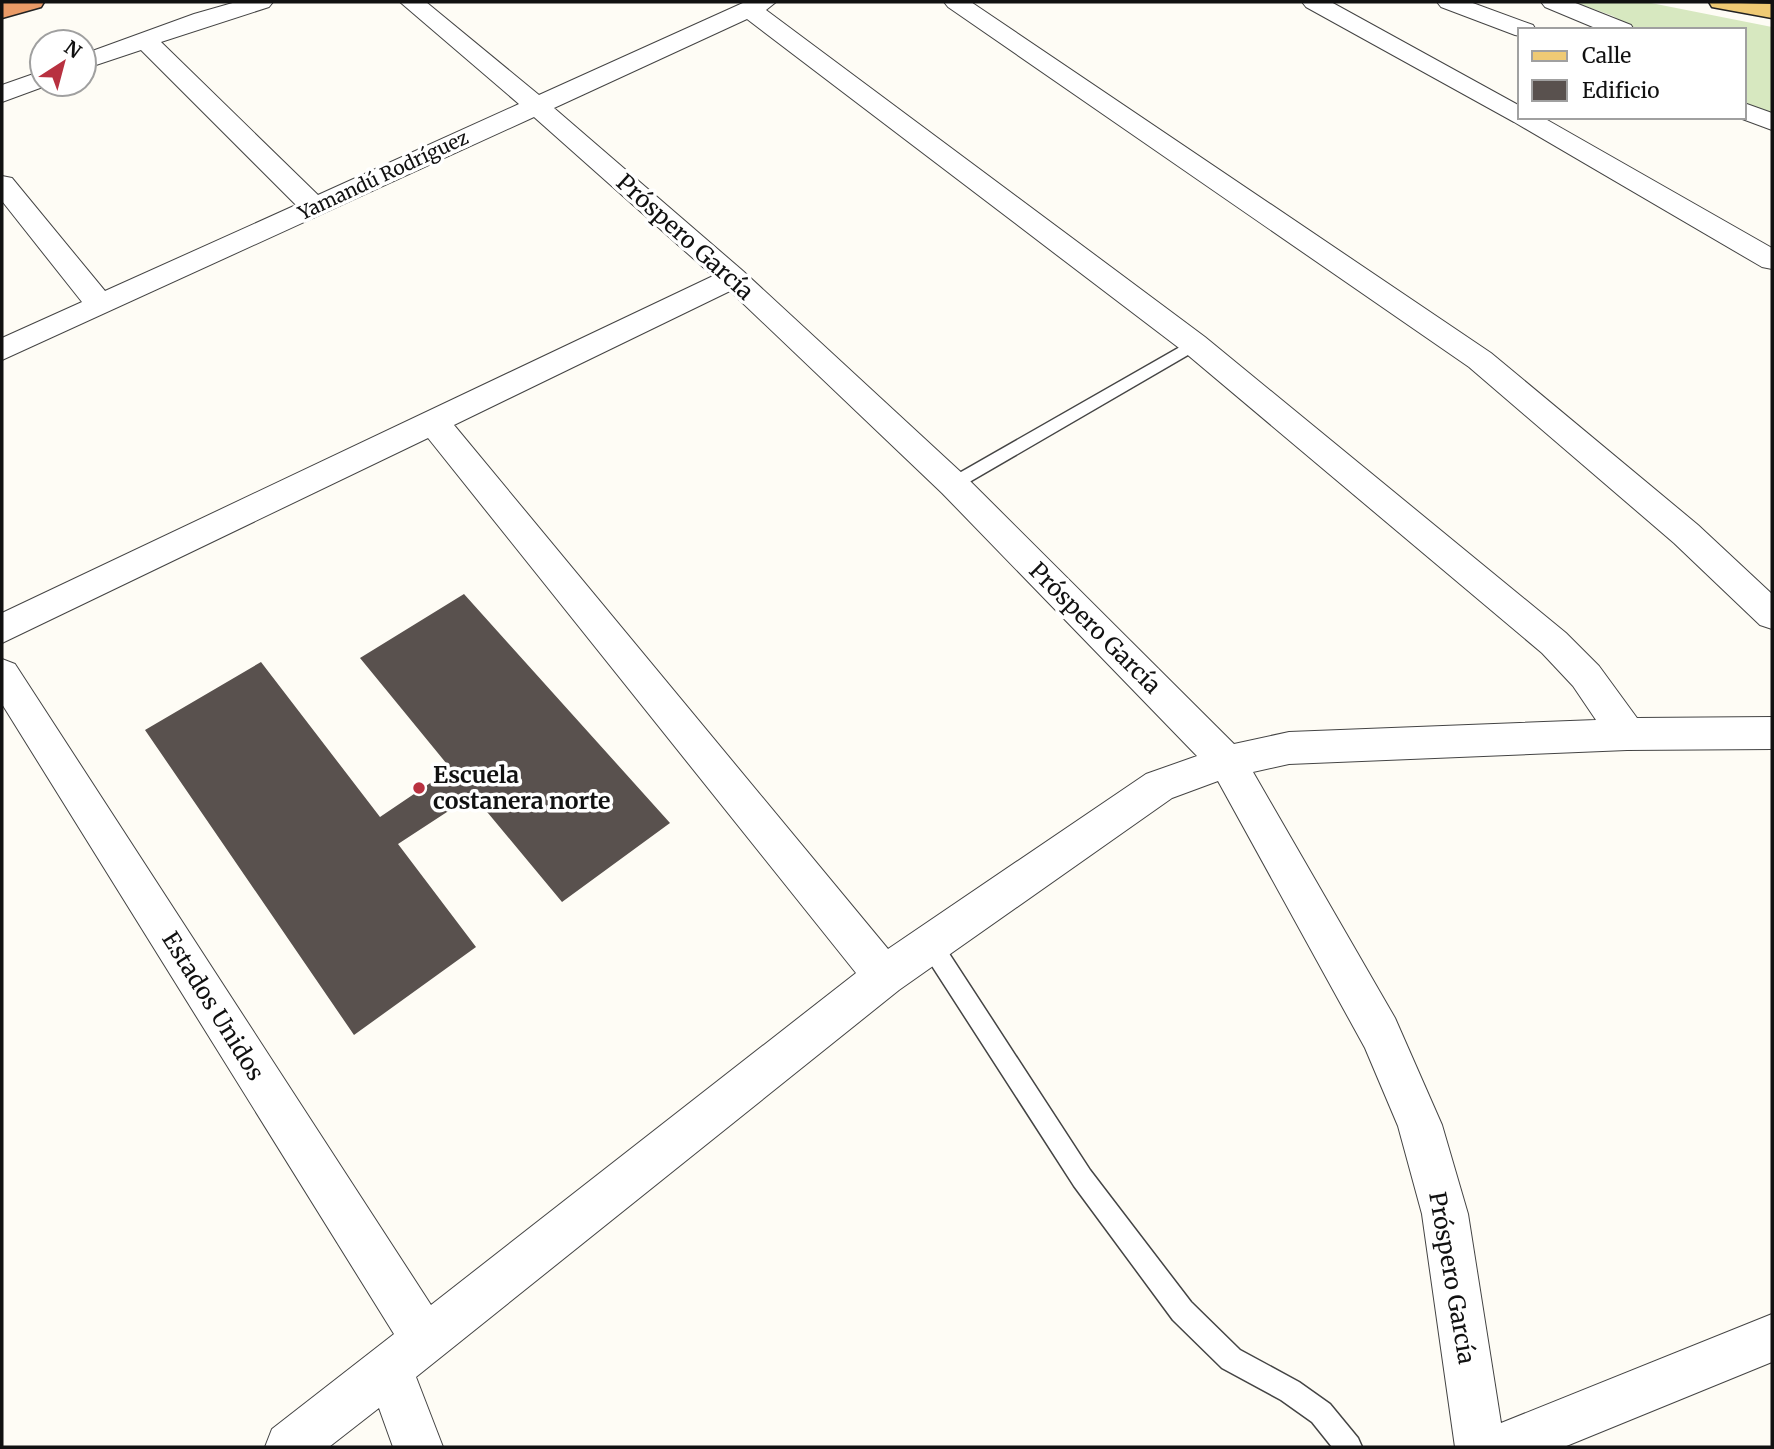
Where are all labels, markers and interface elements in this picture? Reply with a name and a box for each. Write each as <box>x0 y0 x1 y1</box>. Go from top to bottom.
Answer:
north arrow <box>28 28 98 98</box>
legend <box>1518 28 1746 119</box>
text: N <box>60 35 86 63</box>
text: Calle <box>1582 42 1631 69</box>
text: Edificio <box>1582 77 1659 104</box>
street label: Yamandú Rodríguez <box>293 125 472 225</box>
street label: Próspero García <box>611 168 760 306</box>
street label: Próspero García <box>1023 556 1167 700</box>
place label: Escuela costanera norte <box>433 760 610 815</box>
marker: Escuela costanera norte <box>411 780 427 796</box>
street label: Estados Unidos <box>156 926 271 1085</box>
street label: Próspero García <box>1423 1190 1482 1366</box>

